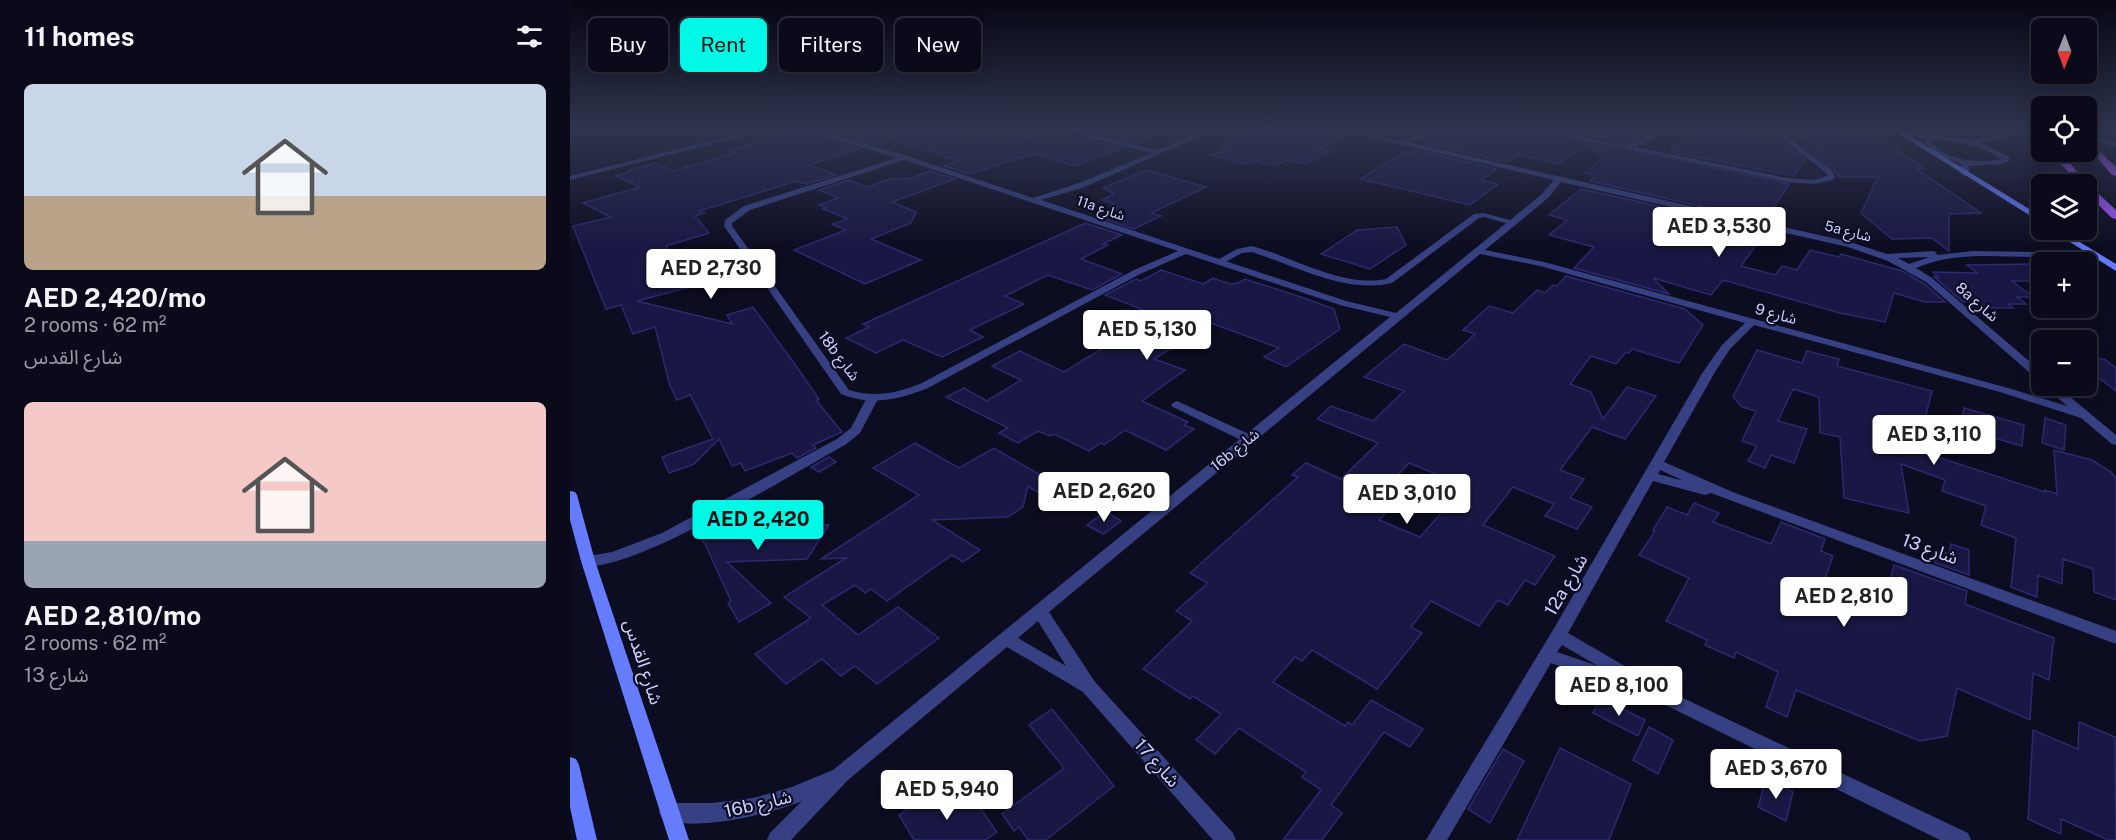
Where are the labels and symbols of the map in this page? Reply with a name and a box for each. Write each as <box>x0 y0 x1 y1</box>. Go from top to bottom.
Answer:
north arrow <box>2031 18 2097 84</box>
street label: 11a شارع <box>1074 192 1127 227</box>
pin: AED 3,530 <box>1650 207 1788 258</box>
street label: 5a شارع <box>1822 218 1873 247</box>
pin: AED 2,730 <box>642 249 780 300</box>
street label: 8a شارع <box>1950 279 2002 328</box>
street label: شارع 9 <box>1752 300 1799 331</box>
pin: AED 5,130 <box>1078 310 1216 361</box>
street label: 18b شارع <box>812 328 864 386</box>
pin: AED 3,110 <box>1865 415 2003 466</box>
street label: 16b شارع <box>1207 425 1265 477</box>
pin: AED 2,620 <box>1035 472 1173 523</box>
pin: AED 3,010 <box>1338 474 1476 525</box>
pin: AED 2,420 <box>689 500 827 551</box>
street label: شارع 13 <box>1898 529 1961 572</box>
street label: 12a شارع <box>1540 550 1595 621</box>
pin: AED 2,810 <box>1775 577 1913 628</box>
street label: شارع القدس <box>616 616 667 708</box>
pin: AED 8,100 <box>1550 666 1688 717</box>
street label: شارع 17 <box>1127 734 1184 794</box>
pin: AED 3,670 <box>1707 749 1845 800</box>
pin: AED 5,940 <box>878 770 1016 821</box>
street label: 16b شارع <box>722 786 795 825</box>

